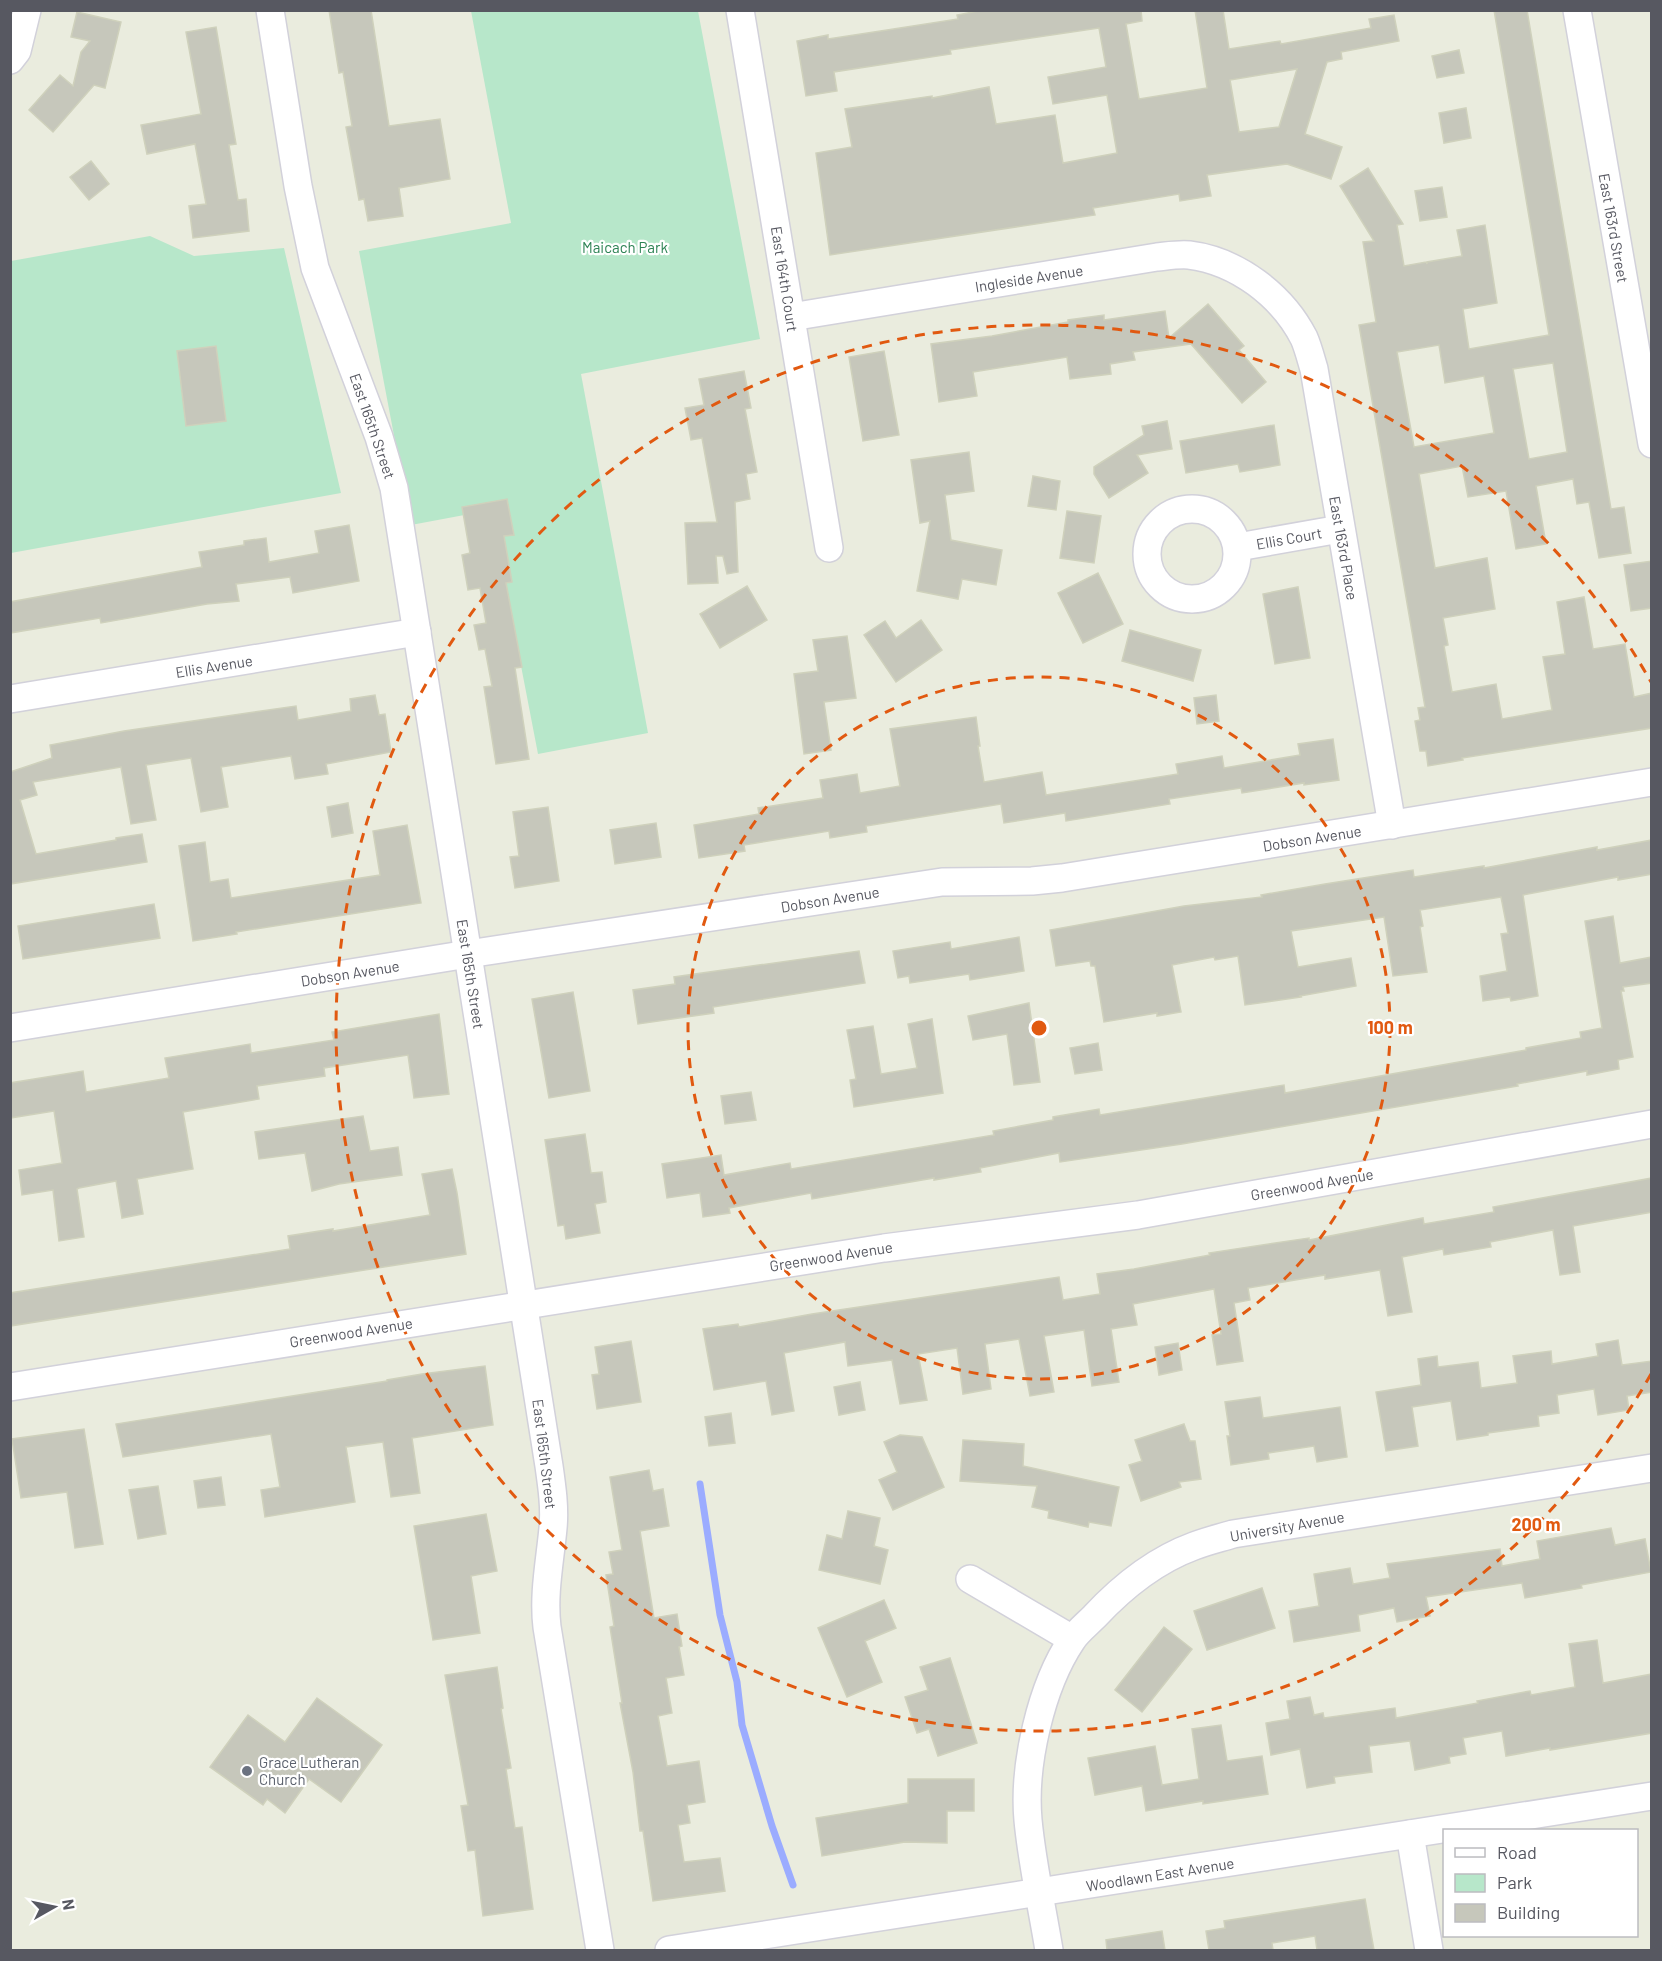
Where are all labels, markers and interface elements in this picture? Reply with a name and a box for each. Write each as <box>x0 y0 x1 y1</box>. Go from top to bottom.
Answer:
street label: East 163rd Street <box>1596 172 1632 284</box>
street label: East 164th Court <box>768 225 802 333</box>
park label: Maicach Park <box>582 238 669 256</box>
street label: Ingleside Avenue <box>974 261 1084 295</box>
street label: East 165th Street <box>346 371 400 481</box>
street label: East 163rd Place <box>1326 495 1362 601</box>
street label: Ellis Court <box>1255 523 1323 553</box>
street label: Ellis Avenue <box>174 651 254 681</box>
street label: Dobson Avenue <box>1261 821 1363 855</box>
street label: Dobson Avenue <box>779 882 881 916</box>
street label: East 165th Street <box>453 918 489 1030</box>
street label: Dobson Avenue <box>299 956 401 990</box>
text: 100 m <box>1367 1016 1413 1038</box>
centre of rings <box>1029 1018 1049 1038</box>
street label: Greenwood Avenue <box>1249 1164 1375 1204</box>
street label: Greenwood Avenue <box>768 1237 894 1275</box>
street label: Greenwood Avenue <box>288 1313 414 1351</box>
street label: East 165th Street <box>529 1398 561 1510</box>
street label: University Avenue <box>1228 1507 1346 1545</box>
text: 200 m <box>1511 1513 1561 1535</box>
place label: Grace Lutheran Church <box>259 1753 359 1788</box>
marker: Grace Lutheran Church <box>240 1764 254 1778</box>
legend <box>1443 1829 1638 1937</box>
text: Road <box>1497 1841 1537 1863</box>
street label: Woodlawn East Avenue <box>1085 1853 1235 1895</box>
text: Park <box>1497 1871 1532 1893</box>
north arrow <box>24 1877 84 1937</box>
text: N <box>59 1898 80 1911</box>
text: Building <box>1497 1901 1560 1923</box>

